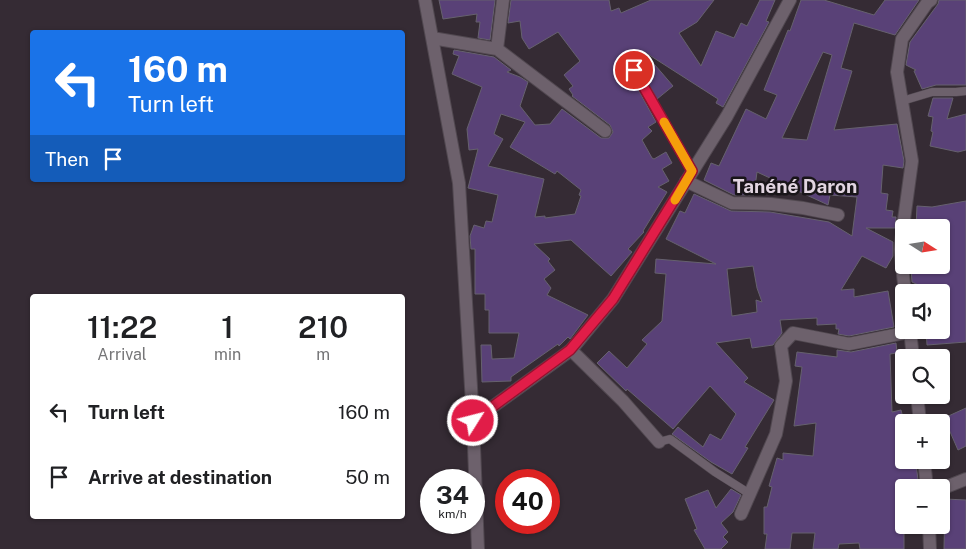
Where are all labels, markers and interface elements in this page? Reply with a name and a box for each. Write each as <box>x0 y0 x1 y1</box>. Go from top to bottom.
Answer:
text: 160 m <box>128 49 228 90</box>
pin <box>613 49 655 91</box>
icon: left <box>45 50 110 115</box>
icon: arrive <box>620 56 648 84</box>
text: Turn left <box>128 91 214 117</box>
icon: arrive <box>99 145 127 173</box>
text: Then <box>45 148 89 170</box>
district label: Tanéné Daron <box>733 175 857 197</box>
north arrow <box>895 219 950 274</box>
map controls <box>895 219 950 534</box>
button: sound <box>895 284 950 339</box>
text: 11:22 <box>87 309 157 345</box>
text: 1 <box>221 309 234 345</box>
text: 210 <box>298 309 348 345</box>
text: Arrival <box>97 345 147 364</box>
text: min <box>214 345 241 364</box>
text: m <box>316 345 330 364</box>
button: search <box>895 349 950 404</box>
position arrow <box>446 394 498 446</box>
icon: left <box>45 398 73 426</box>
text: Turn left <box>88 401 165 423</box>
text: 160 m <box>338 401 390 423</box>
button: + <box>895 414 950 469</box>
icon: arrive <box>45 463 73 491</box>
text: Arrive at destination <box>88 466 272 488</box>
text: 50 m <box>345 466 390 488</box>
speed limit sign: 40 <box>495 469 560 534</box>
button: − <box>895 479 950 534</box>
text: 34 <box>436 480 469 510</box>
text: km/h <box>438 507 467 521</box>

